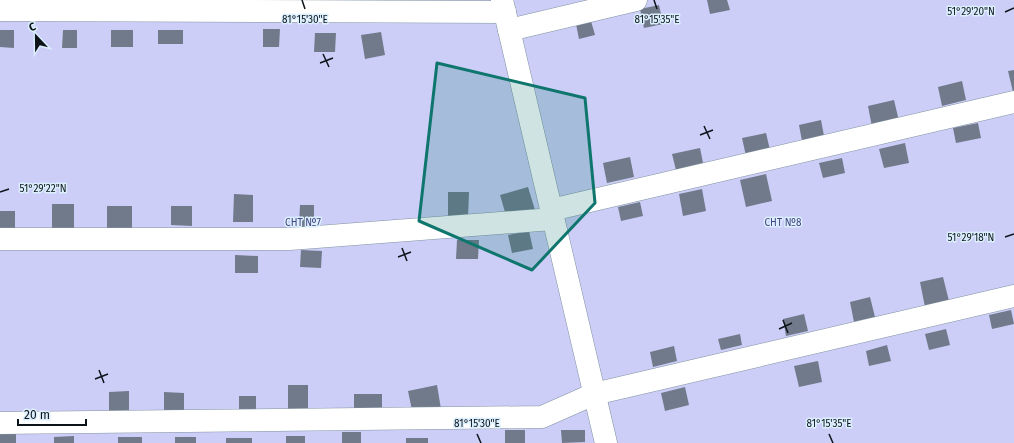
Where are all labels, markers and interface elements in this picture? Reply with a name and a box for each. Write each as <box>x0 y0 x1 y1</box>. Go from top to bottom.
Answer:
text: 51°29'20"N <box>947 6 995 18</box>
text: 81°15'30"E <box>282 14 328 26</box>
text: 81°15'35"E <box>634 14 680 26</box>
north arrow <box>16 16 56 56</box>
text: С <box>27 20 38 34</box>
text: 51°29'22"N <box>19 183 67 195</box>
park label: СНТ №7 <box>285 217 321 229</box>
park label: СНТ №8 <box>765 217 802 229</box>
text: 51°29'18"N <box>948 232 994 244</box>
scale bar <box>18 401 86 427</box>
text: 20 m <box>24 408 50 422</box>
text: 81°15'30"E <box>454 418 500 430</box>
text: 81°15'35"E <box>806 418 852 430</box>

